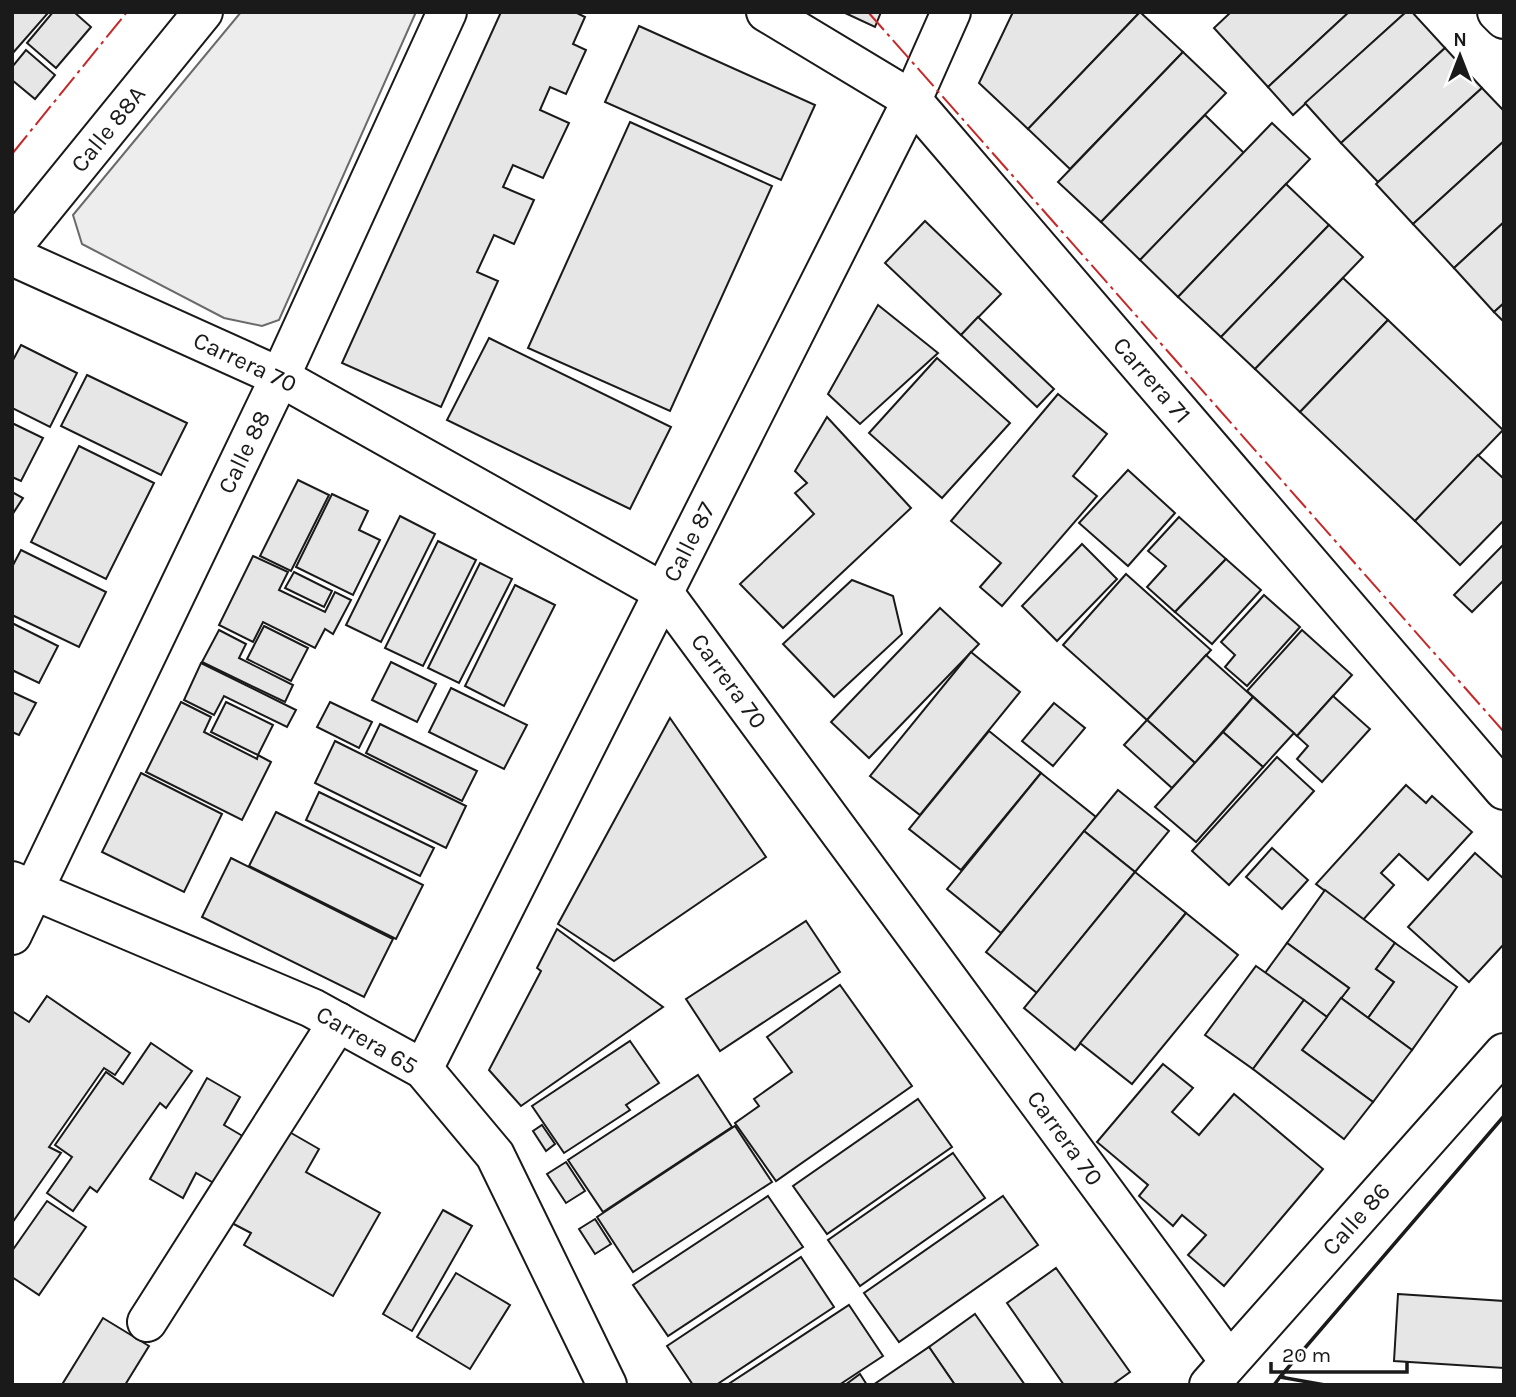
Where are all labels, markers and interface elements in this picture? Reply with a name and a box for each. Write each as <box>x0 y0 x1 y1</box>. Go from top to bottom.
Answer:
north arrow <box>1425 21 1495 91</box>
text: N <box>1453 29 1467 51</box>
street label: Calle 88A <box>65 80 151 178</box>
street label: Carrera 70 <box>189 326 301 398</box>
street label: Carrera 71 <box>1107 331 1197 429</box>
street label: Calle 88 <box>212 406 276 498</box>
street label: Calle 87 <box>657 498 721 586</box>
street label: Carrera 70 <box>685 628 773 734</box>
street label: Carrera 65 <box>311 1000 423 1080</box>
street label: Carrera 70 <box>1021 1085 1109 1191</box>
street label: Calle 86 <box>1316 1177 1396 1261</box>
scale bar <box>1271 1330 1408 1374</box>
text: 20 m <box>1282 1343 1331 1367</box>

